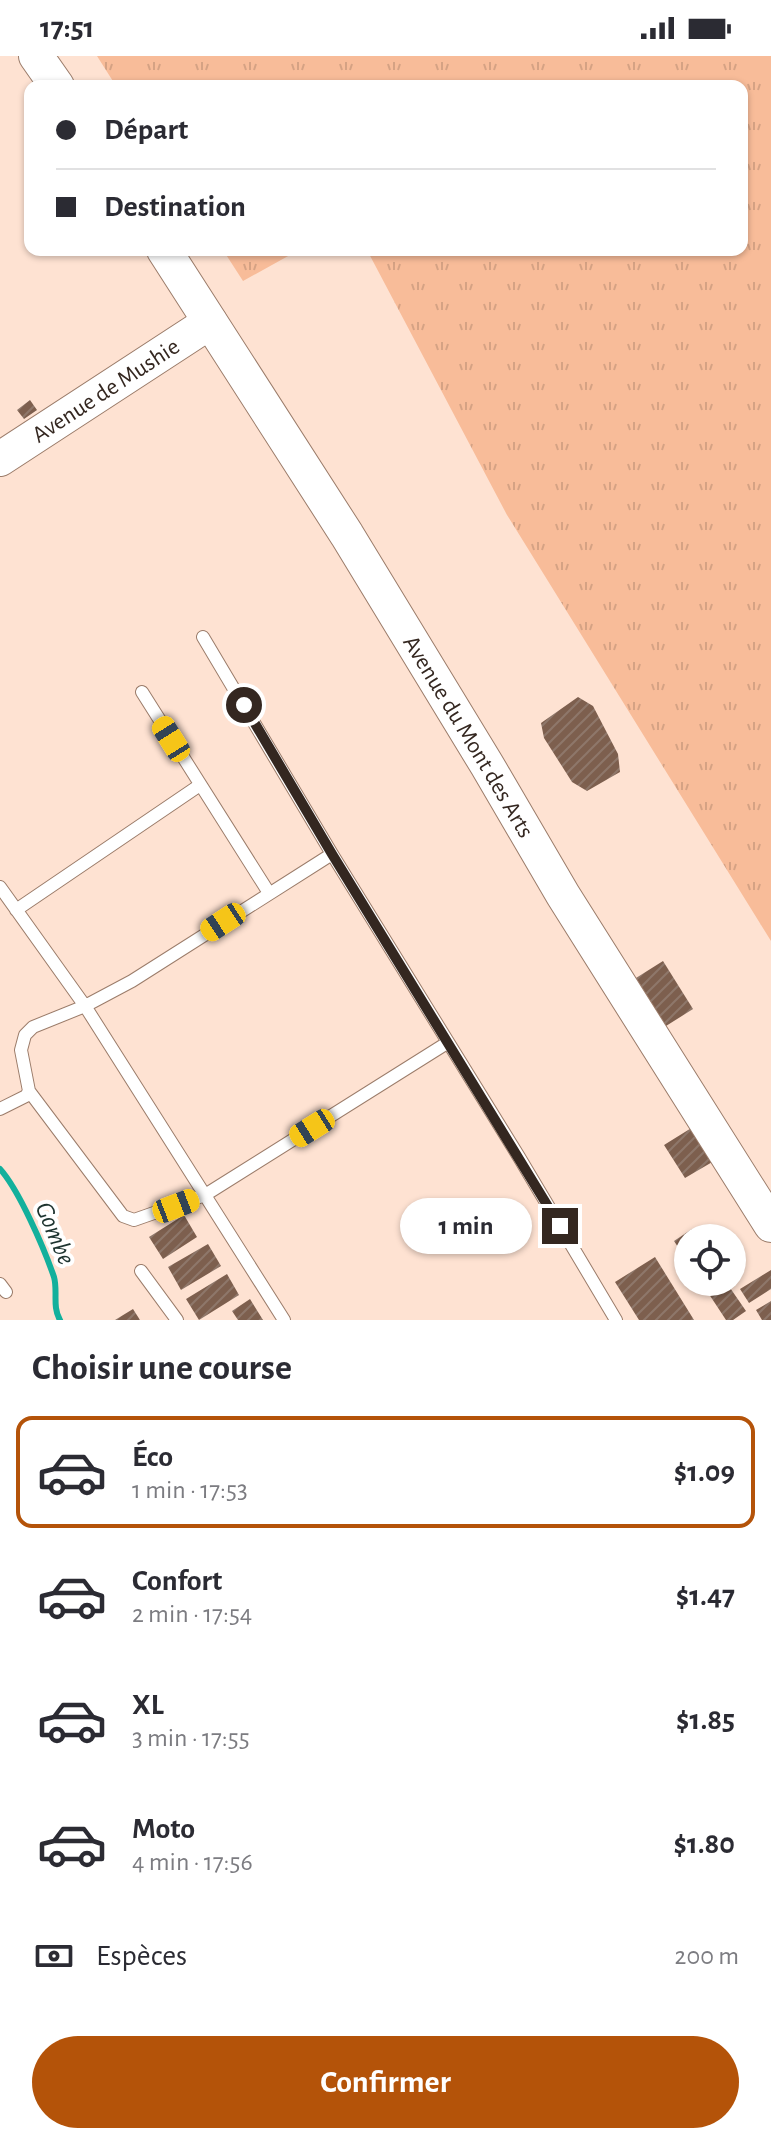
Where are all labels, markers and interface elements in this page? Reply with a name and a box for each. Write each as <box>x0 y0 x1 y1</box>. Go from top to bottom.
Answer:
text: 17:51 <box>40 13 94 43</box>
text: Départ <box>104 115 188 145</box>
text: Destination <box>104 192 246 222</box>
street label: Avenue de Mushie <box>28 334 184 448</box>
street label: Avenue du Mont des Arts <box>398 632 538 842</box>
route start <box>226 687 262 723</box>
car <box>148 712 194 766</box>
car <box>196 899 250 945</box>
car <box>285 1105 339 1151</box>
car <box>149 1186 203 1226</box>
water label: Gombe <box>30 1198 80 1269</box>
callout: 1 min <box>400 1198 532 1254</box>
route end <box>542 1208 578 1244</box>
text: 1 min <box>439 1213 493 1239</box>
map controls <box>674 1224 746 1296</box>
button: locate <box>674 1224 746 1296</box>
text: Choisir une course <box>32 1350 292 1386</box>
icon: car <box>36 1436 108 1508</box>
text: Éco <box>132 1442 173 1472</box>
text: $1.09 <box>674 1457 735 1487</box>
text: 1 min · 17:53 <box>132 1477 248 1503</box>
icon: car <box>36 1560 108 1632</box>
text: Confort <box>132 1566 222 1596</box>
text: $1.47 <box>676 1581 735 1611</box>
text: 2 min · 17:54 <box>132 1601 252 1627</box>
icon: car <box>36 1684 108 1756</box>
text: XL <box>132 1690 164 1720</box>
text: $1.85 <box>676 1705 735 1735</box>
text: 3 min · 17:55 <box>132 1725 250 1751</box>
icon: car <box>36 1808 108 1880</box>
text: Moto <box>132 1814 195 1844</box>
text: $1.80 <box>673 1829 735 1859</box>
text: 4 min · 17:56 <box>132 1849 253 1875</box>
icon: cash <box>32 1934 76 1978</box>
text: Espèces <box>96 1941 187 1971</box>
text: 200 m <box>675 1943 739 1969</box>
button: Confirmer <box>32 2036 739 2128</box>

